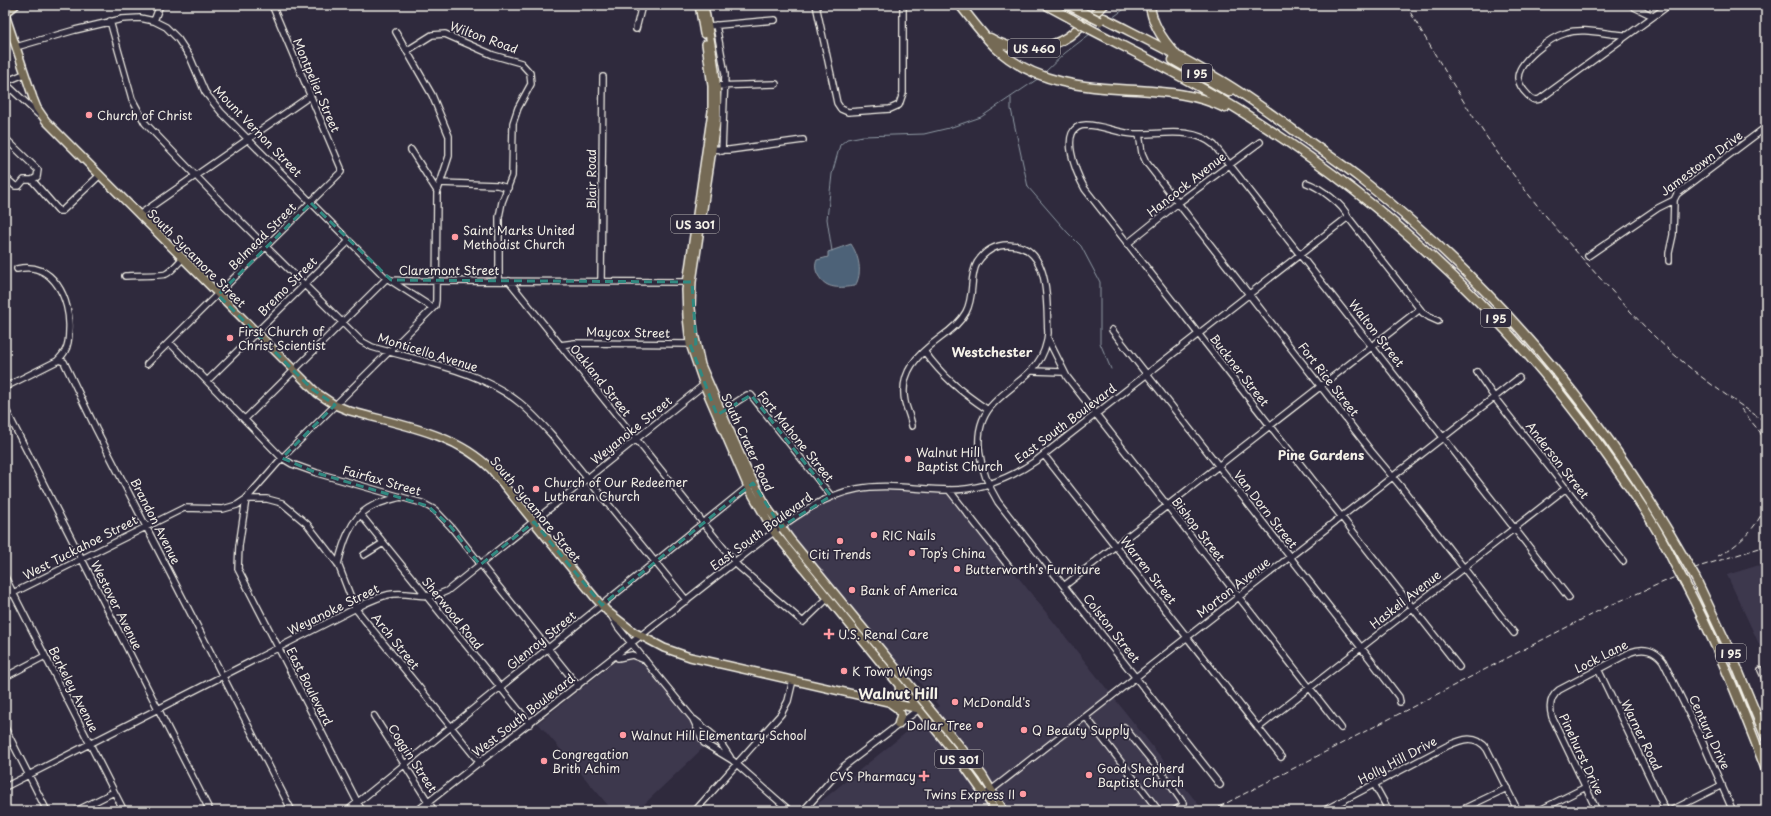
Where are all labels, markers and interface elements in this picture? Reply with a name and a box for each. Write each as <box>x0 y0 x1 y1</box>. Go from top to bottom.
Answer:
street label: Wilton Road <box>447 16 521 58</box>
street label: Montpelier Street <box>289 35 345 135</box>
road number: US 460 <box>1008 39 1060 57</box>
road number: I 95 <box>1182 64 1212 82</box>
street label: Mount Vernon Street <box>210 81 307 181</box>
place label: Church of Christ <box>97 106 193 124</box>
marker: Church of Christ <box>84 110 94 120</box>
street label: Jamestown Drive <box>1656 126 1746 200</box>
street label: Hancock Avenue <box>1143 147 1230 221</box>
street label: Blair Road <box>582 149 600 209</box>
street label: Belmead Street <box>224 198 300 274</box>
street label: South Sycamore Street <box>144 205 250 311</box>
road number: US 301 <box>671 215 719 233</box>
place label: Saint Marks United Methodist Church <box>463 221 575 253</box>
marker: Saint Marks United Methodist Church <box>450 232 460 242</box>
street label: Bremo Street <box>253 252 321 320</box>
street label: Claremont Street <box>399 261 500 279</box>
street label: Walton Street <box>1345 295 1409 371</box>
road number: I 95 <box>1481 309 1511 327</box>
place label: First Church of Christ Scientist <box>238 322 326 354</box>
street label: Maycox Street <box>586 322 670 342</box>
street label: Monticello Avenue <box>376 328 481 376</box>
street label: Buckner Street <box>1206 330 1274 410</box>
marker: First Church of Christ Scientist <box>225 333 235 343</box>
street label: Fort Rice Street <box>1294 338 1364 420</box>
street label: Oakland Street <box>566 340 636 420</box>
district label: Westchester <box>951 342 1033 361</box>
street label: East South Boulevard <box>1011 379 1120 467</box>
street label: Fort Mahone Street <box>753 386 839 486</box>
street label: South Crater Road <box>717 390 779 494</box>
street label: Weyanoke Street <box>587 392 676 468</box>
street label: Anderson Street <box>1522 418 1594 503</box>
place label: Walnut Hill Baptist Church <box>916 443 1003 475</box>
district label: Pine Gardens <box>1278 445 1364 464</box>
street label: South Sycamore Street <box>486 452 586 566</box>
marker: Walnut Hill Baptist Church <box>903 454 913 464</box>
street label: Fairfax Street <box>341 460 423 500</box>
street label: Van Dorn Street <box>1230 466 1302 552</box>
place label: Church of Our Redeemer Lutheran Church <box>544 473 688 505</box>
street label: Brandon Avenue <box>127 475 186 567</box>
marker: Church of Our Redeemer Lutheran Church <box>531 484 541 494</box>
street label: East South Boulevard <box>706 487 816 574</box>
street label: Bishop Street <box>1168 493 1230 565</box>
street label: West Tuckahoe Street <box>20 510 140 584</box>
place label: RIC Nails <box>882 526 936 544</box>
marker: RIC Nails <box>869 530 879 540</box>
street label: Warren Street <box>1117 532 1181 608</box>
marker: Citi Trends <box>835 536 845 546</box>
place label: Top’s China <box>920 544 986 562</box>
place label: Citi Trends <box>809 545 871 563</box>
marker: Top’s China <box>907 548 917 558</box>
street label: Morton Avenue <box>1192 552 1274 621</box>
street label: Westover Avenue <box>87 557 147 653</box>
place label: Butterworth's Furniture <box>965 560 1101 578</box>
marker: Butterworth's Furniture <box>952 564 962 574</box>
street label: Haskell Avenue <box>1366 565 1445 633</box>
street label: Sherwood Road <box>418 573 488 653</box>
street label: Weyanoke Street <box>284 579 382 639</box>
place label: Bank of America <box>860 581 958 599</box>
marker: Bank of America <box>847 585 857 595</box>
street label: Colston Street <box>1079 590 1145 666</box>
street label: Glenroy Street <box>502 606 580 674</box>
street label: Arch Street <box>368 609 424 673</box>
place label: U.S. Renal Care <box>838 625 929 643</box>
marker: U.S. Renal Care <box>823 628 835 640</box>
street label: Lock Lane <box>1571 635 1631 677</box>
street label: Berkeley Avenue <box>45 643 104 736</box>
street label: East Boulevard <box>282 644 338 729</box>
road number: I 95 <box>1716 644 1746 662</box>
place label: K Town Wings <box>852 662 933 680</box>
marker: K Town Wings <box>839 666 849 676</box>
street label: West South Boulevard <box>468 669 579 761</box>
district label: Walnut Hill <box>858 683 938 704</box>
street label: Century Drive <box>1685 692 1735 772</box>
place label: McDonald's <box>963 693 1031 711</box>
marker: McDonald's <box>950 697 960 707</box>
street label: Warner Road <box>1617 697 1667 773</box>
street label: Pinehurst Drive <box>1555 710 1609 798</box>
place label: Dollar Tree <box>906 716 972 734</box>
street label: Coggin Street <box>384 720 442 796</box>
marker: Dollar Tree <box>975 720 985 730</box>
place label: Q Beauty Supply <box>1032 721 1130 739</box>
marker: Q Beauty Supply <box>1019 725 1029 735</box>
place label: Walnut Hill Elementary School <box>631 726 807 744</box>
marker: Walnut Hill Elementary School <box>618 730 628 740</box>
street label: Holly Hill Drive <box>1354 732 1440 788</box>
place label: Congregation Brith Achim <box>552 745 629 777</box>
road number: US 301 <box>935 750 983 768</box>
marker: Congregation Brith Achim <box>539 756 549 766</box>
place label: Good Shepherd Baptist Church <box>1097 759 1185 791</box>
place label: CVS Pharmacy <box>829 767 916 785</box>
marker: Good Shepherd Baptist Church <box>1084 770 1094 780</box>
marker: CVS Pharmacy <box>919 771 929 781</box>
place label: Twins Express II <box>924 785 1015 803</box>
marker: Twins Express II <box>1018 789 1028 799</box>

